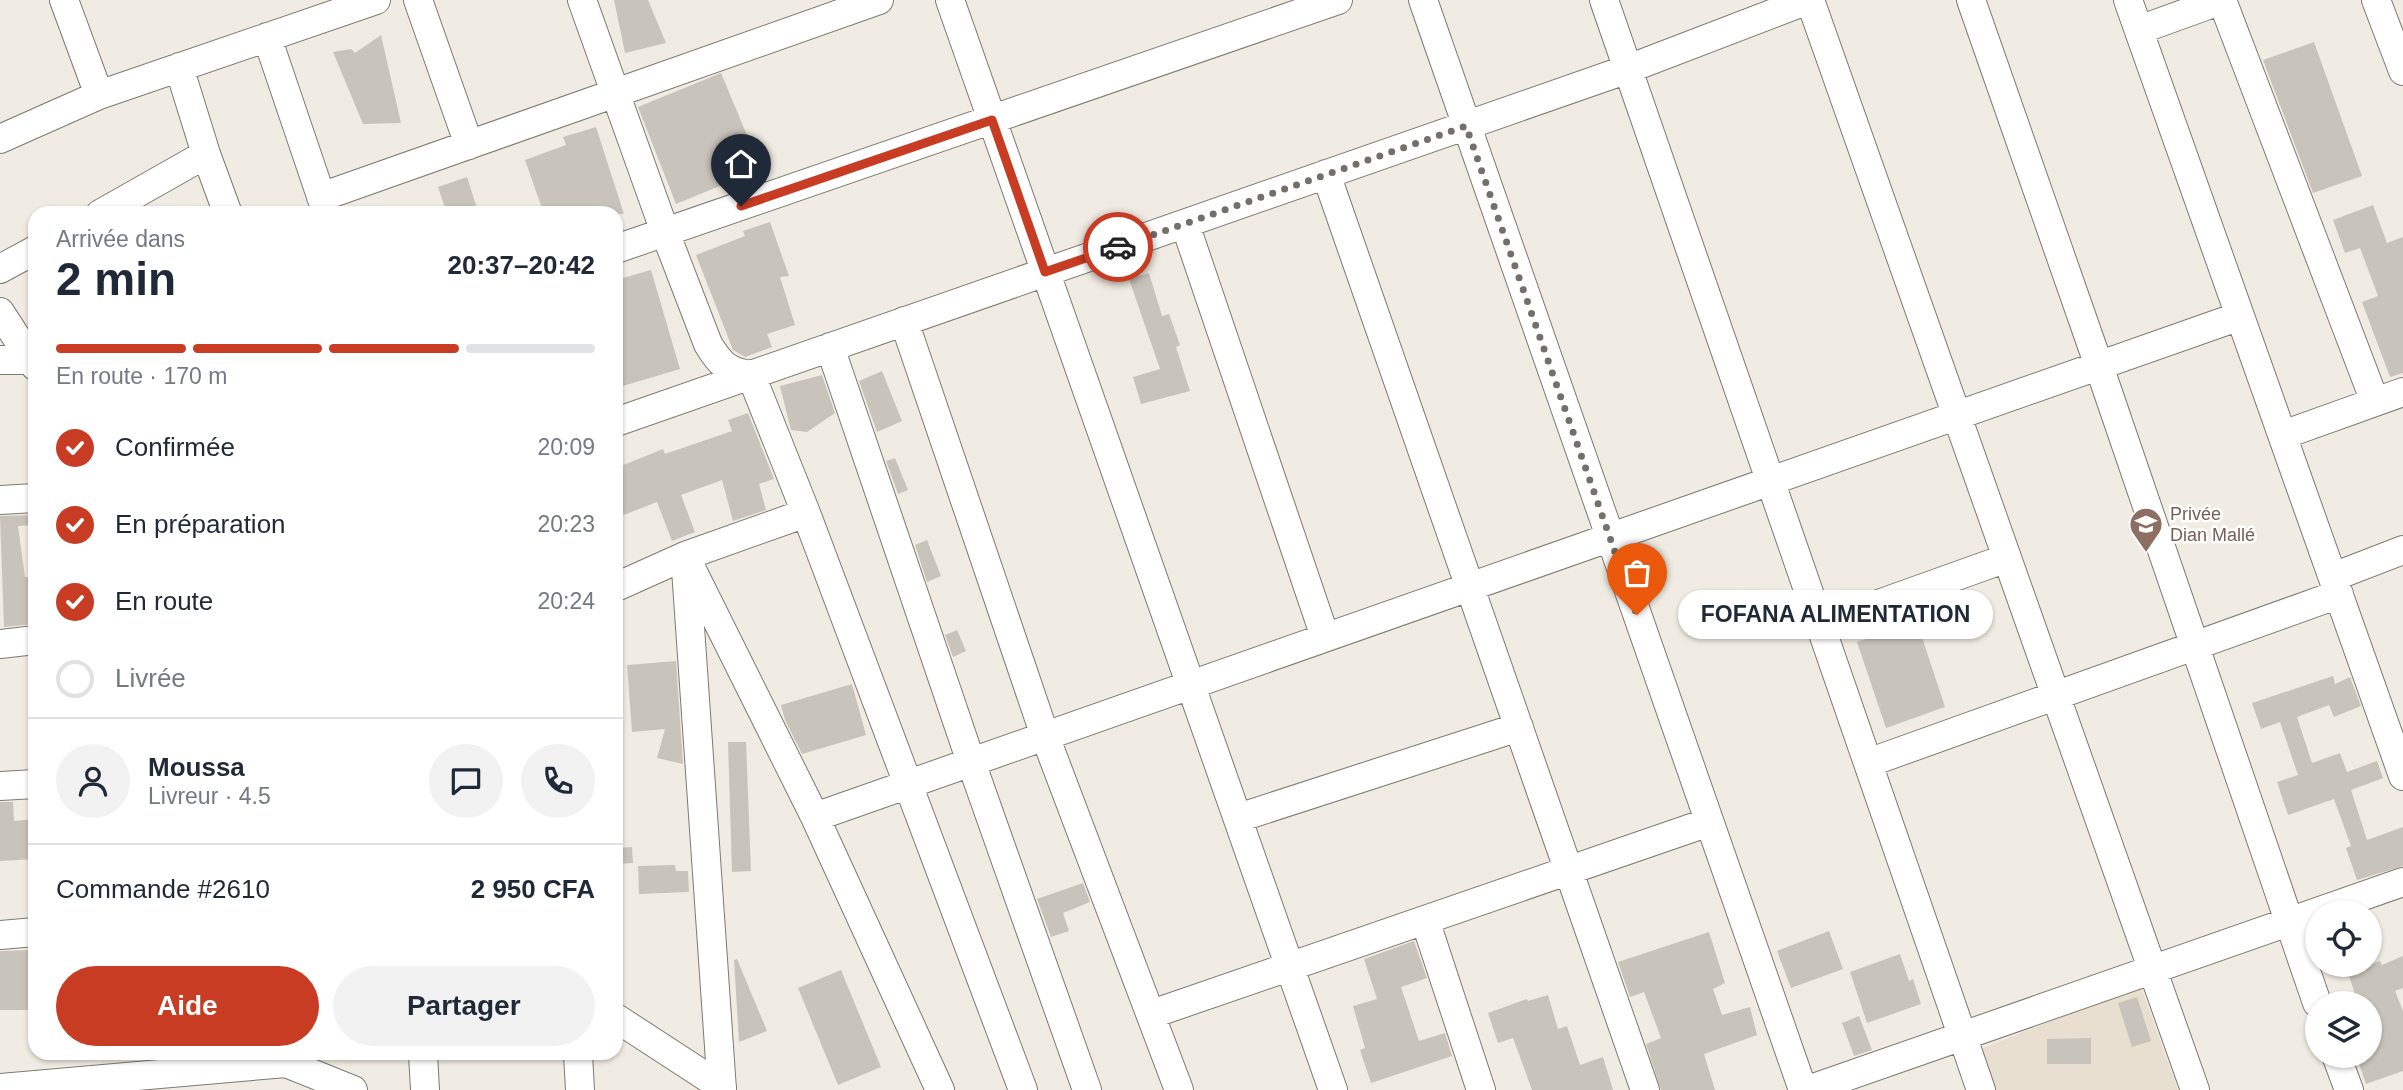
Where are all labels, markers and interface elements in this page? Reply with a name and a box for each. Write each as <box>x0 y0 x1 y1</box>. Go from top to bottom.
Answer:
pin <box>711 134 771 206</box>
icon: home <box>722 145 760 183</box>
courier <box>1083 212 1153 282</box>
text: Arrivée dans <box>56 226 185 252</box>
icon: car <box>1099 228 1137 266</box>
text: 20:37–20:42 <box>448 250 595 280</box>
text: 2 min <box>56 253 176 305</box>
text: En route · 170 m <box>56 363 227 389</box>
icon: check <box>56 429 94 467</box>
text: Confirmée <box>115 432 235 462</box>
text: 20:09 <box>537 434 595 460</box>
place label: Privée Dian Mallé <box>2170 504 2255 545</box>
school or university icon: Privée Dian Mallé <box>2127 505 2165 554</box>
icon: check <box>56 506 94 544</box>
text: En préparation <box>115 509 286 539</box>
text: 20:23 <box>537 511 595 537</box>
pin <box>1607 543 1667 615</box>
icon: bag <box>1618 554 1656 592</box>
icon: check <box>56 583 94 621</box>
text: En route <box>115 586 213 616</box>
text: 20:24 <box>537 588 595 614</box>
callout: FOFANA ALIMENTATION <box>1679 590 1994 640</box>
text: FOFANA ALIMENTATION <box>1701 601 1970 627</box>
text: Livrée <box>115 663 186 693</box>
button: person <box>56 744 130 818</box>
button: chat <box>429 744 503 818</box>
button: phone <box>521 744 595 818</box>
text: Moussa <box>148 752 245 782</box>
text: Livreur · 4.5 <box>148 783 271 809</box>
text: Commande #2610 <box>56 874 270 904</box>
text: 2 950 CFA <box>471 874 595 904</box>
map controls <box>2305 900 2382 1068</box>
button: locate <box>2305 900 2382 977</box>
button: Aide <box>56 966 319 1046</box>
button: Partager <box>333 966 595 1046</box>
button: layers <box>2305 991 2382 1068</box>

